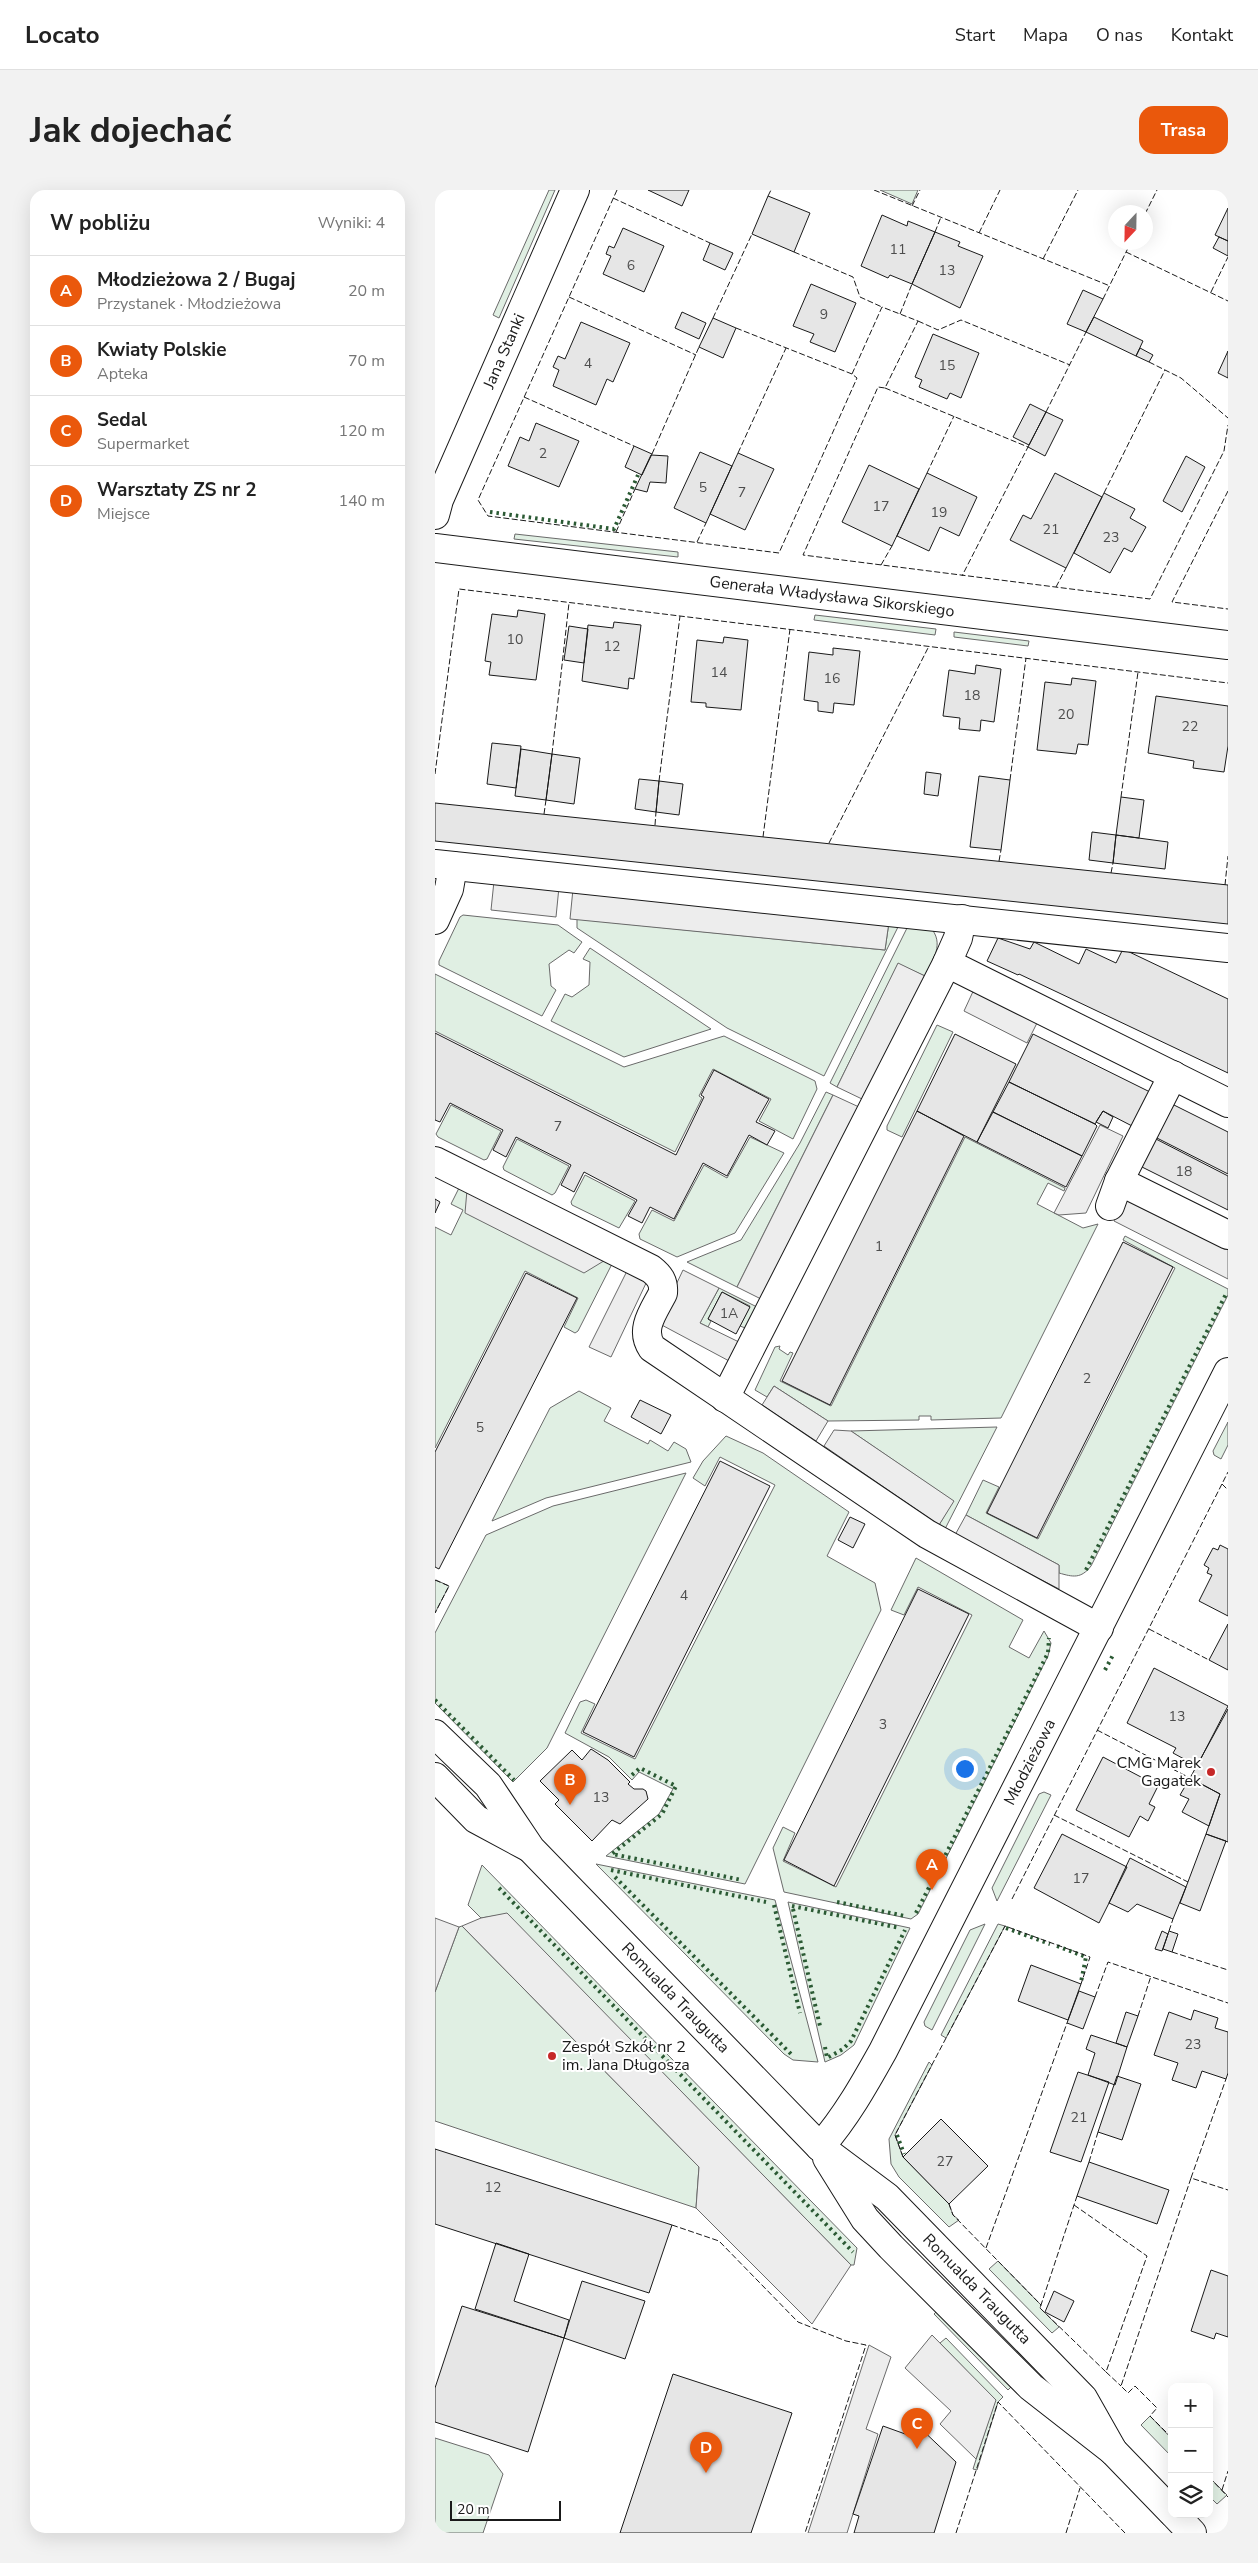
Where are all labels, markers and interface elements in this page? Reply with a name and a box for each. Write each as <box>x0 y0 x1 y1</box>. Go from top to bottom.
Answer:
text: Locato <box>25 19 100 51</box>
text: Start <box>955 23 995 47</box>
text: Mapa <box>1023 23 1068 47</box>
text: O nas <box>1096 23 1143 47</box>
text: Kontakt <box>1171 23 1233 47</box>
button: Trasa <box>1139 106 1228 154</box>
text: Jak dojechać <box>30 107 232 154</box>
north arrow <box>1108 205 1153 250</box>
text: W pobliżu <box>50 209 151 237</box>
text: Wyniki: 4 <box>318 212 385 234</box>
house number: 11 <box>890 240 906 259</box>
house number: 6 <box>627 256 635 275</box>
house number: 13 <box>939 261 955 280</box>
text: Młodzieżowa 2 / Bugaj <box>97 267 295 293</box>
text: A <box>60 280 72 302</box>
text: 20 m <box>348 280 385 302</box>
text: Przystanek · Młodzieżowa <box>97 293 281 315</box>
house number: 9 <box>820 305 828 324</box>
street label: Jana Stanki <box>478 310 530 393</box>
text: Kwiaty Polskie <box>97 337 227 363</box>
text: B <box>60 350 72 372</box>
text: 70 m <box>348 350 385 372</box>
house number: 4 <box>584 354 592 373</box>
house number: 15 <box>939 356 955 375</box>
text: Apteka <box>97 363 148 385</box>
text: Sedal <box>97 407 147 433</box>
text: C <box>61 420 71 442</box>
text: 120 m <box>338 420 385 442</box>
text: Supermarket <box>97 433 189 455</box>
house number: 2 <box>539 444 547 463</box>
text: Warsztaty ZS nr 2 <box>97 477 257 503</box>
house number: 5 <box>699 478 707 497</box>
house number: 7 <box>738 483 746 502</box>
text: D <box>60 490 72 512</box>
text: 140 m <box>338 490 385 512</box>
house number: 17 <box>873 497 889 516</box>
text: Miejsce <box>97 503 150 525</box>
house number: 19 <box>931 503 947 522</box>
house number: 21 <box>1043 520 1059 539</box>
house number: 23 <box>1103 528 1119 547</box>
street label: Generała Władysława Sikorskiego <box>708 571 956 622</box>
house number: 10 <box>507 630 523 649</box>
house number: 12 <box>604 637 620 656</box>
house number: 14 <box>711 663 727 682</box>
house number: 16 <box>824 669 840 688</box>
house number: 18 <box>964 686 980 705</box>
house number: 20 <box>1058 705 1074 724</box>
house number: 22 <box>1182 717 1198 736</box>
house number: 7 <box>554 1117 562 1136</box>
house number: 18 <box>1176 1162 1192 1181</box>
house number: 1 <box>875 1237 883 1256</box>
house number: 1A <box>720 1304 738 1323</box>
house number: 2 <box>1083 1369 1091 1388</box>
house number: 5 <box>476 1418 484 1437</box>
house number: 4 <box>680 1586 688 1605</box>
house number: 13 <box>1169 1707 1185 1726</box>
house number: 3 <box>879 1715 887 1734</box>
street label: Młodzieżowa <box>999 1715 1061 1809</box>
place label: CMG Marek Gagatek <box>1117 1752 1202 1792</box>
your location <box>952 1756 978 1782</box>
pin: B <box>554 1764 586 1805</box>
marker: CMG Marek Gagatek <box>1205 1766 1217 1778</box>
house number: 13 <box>593 1788 609 1807</box>
pin: A <box>916 1849 948 1890</box>
house number: 17 <box>1073 1869 1089 1888</box>
street label: Romualda Traugutta <box>616 1938 734 2058</box>
house number: 23 <box>1185 2035 1201 2054</box>
place label: Zespół Szkół nr 2 im. Jana Długosza <box>562 2036 690 2076</box>
marker: Zespół Szkół nr 2 im. Jana Długosza <box>546 2050 558 2062</box>
house number: 21 <box>1071 2108 1087 2127</box>
house number: 27 <box>937 2152 953 2171</box>
house number: 12 <box>485 2178 501 2197</box>
street label: Romualda Traugutta <box>918 2229 1036 2349</box>
map controls <box>1168 2383 1213 2518</box>
button: + <box>1168 2383 1213 2428</box>
pin: C <box>901 2408 933 2449</box>
button: − <box>1168 2428 1213 2473</box>
pin: D <box>690 2432 722 2473</box>
button: layers <box>1168 2473 1213 2518</box>
scale bar <box>450 2498 561 2521</box>
text: 20 m <box>457 2500 489 2519</box>

